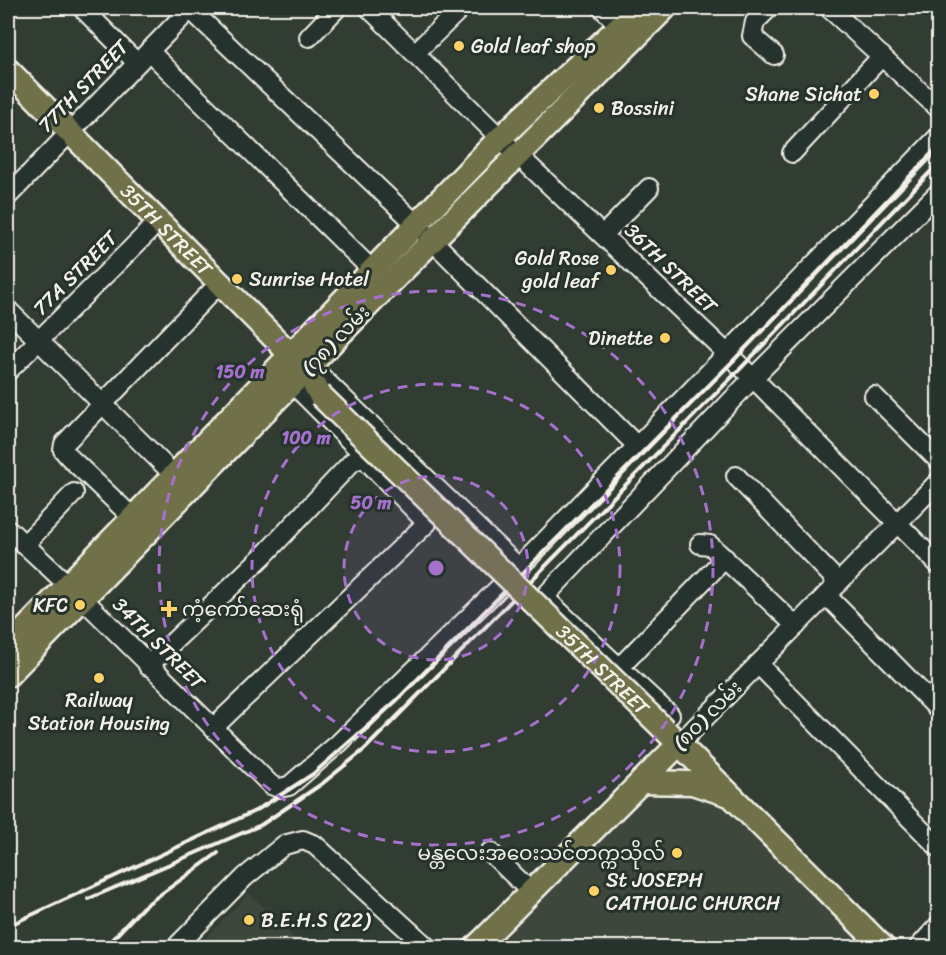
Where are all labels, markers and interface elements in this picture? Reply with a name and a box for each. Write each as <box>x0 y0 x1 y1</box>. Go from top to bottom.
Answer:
place label: Gold leaf shop <box>471 29 596 64</box>
street label: 77TH STREET <box>29 30 138 141</box>
marker: Gold leaf shop <box>452 39 466 53</box>
place label: Shane Sichat <box>745 77 862 112</box>
marker: Shane Sichat <box>867 87 881 101</box>
place label: Bossini <box>611 91 675 126</box>
marker: Bossini <box>592 101 606 115</box>
street label: 35TH STREET <box>112 175 222 286</box>
street label: 36TH STREET <box>616 214 726 323</box>
street label: 77A STREET <box>24 221 128 324</box>
place label: Gold Rose gold leaf <box>515 241 601 299</box>
place label: Sunrise Hotel <box>249 262 370 297</box>
marker: Gold Rose gold leaf <box>604 263 618 277</box>
marker: Sunrise Hotel <box>230 272 244 286</box>
street label: (၇၈) လမ်း <box>292 296 379 384</box>
place label: Dinette <box>588 321 653 356</box>
marker: Dinette <box>658 331 672 345</box>
text: 150 m <box>216 356 264 388</box>
text: 100 m <box>282 422 331 454</box>
text: 50 m <box>351 487 392 519</box>
centre of rings <box>426 558 446 578</box>
place label: KFC <box>33 588 68 623</box>
street label: 34TH STREET <box>104 589 214 699</box>
place label: ကံ့ကော်ဆေးရုံ <box>182 592 304 627</box>
marker: KFC <box>73 598 87 612</box>
marker: ကံ့ကော်ဆေးရုံ <box>160 600 178 618</box>
street label: 35TH STREET <box>547 616 658 725</box>
marker: Railway Station Housing <box>92 671 106 685</box>
street label: (၈၀) လမ်း <box>664 672 751 759</box>
place label: Railway Station Housing <box>28 683 170 741</box>
place label: မန္တလေးအဝေးသင်တက္ကသိုလ် <box>417 836 665 871</box>
marker: မန္တလေးအဝေးသင်တက္ကသိုလ် <box>670 846 684 860</box>
place label: St JOSEPH CATHOLIC CHURCH <box>606 863 780 921</box>
marker: St JOSEPH CATHOLIC CHURCH <box>587 884 601 898</box>
place label: B.E.H.S (22) <box>261 903 371 938</box>
marker: B.E.H.S (22) <box>242 913 256 927</box>

